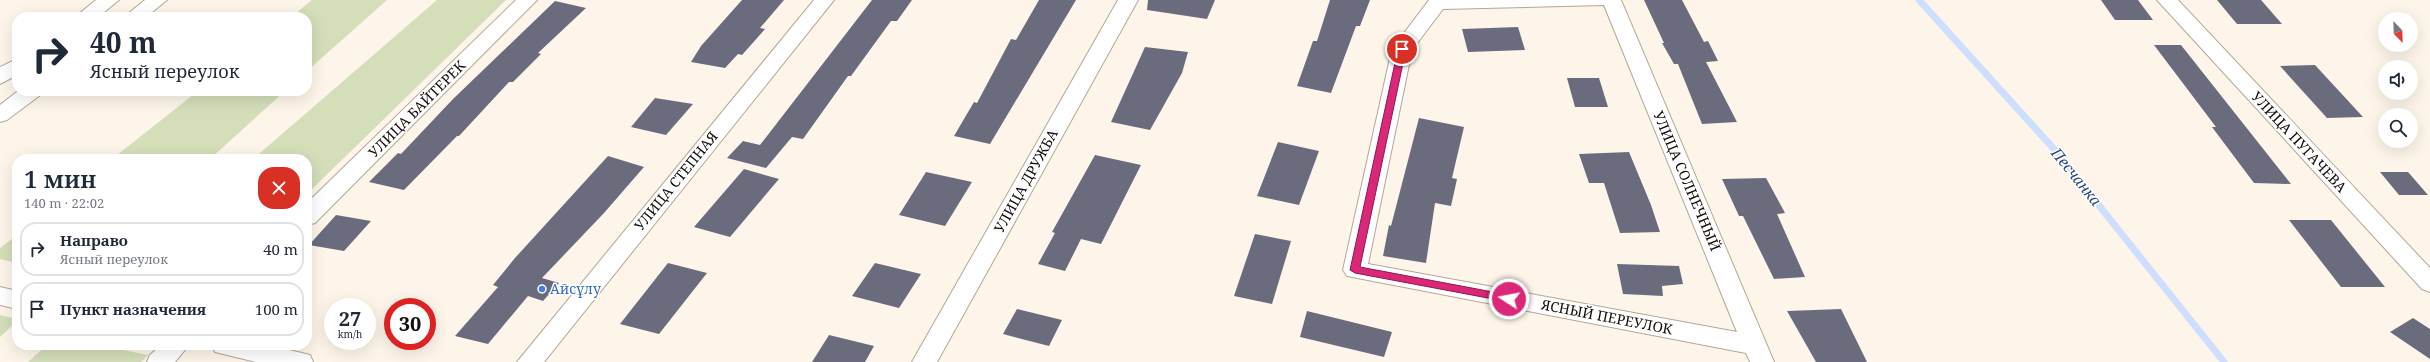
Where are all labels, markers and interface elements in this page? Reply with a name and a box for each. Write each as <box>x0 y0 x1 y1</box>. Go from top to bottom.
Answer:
north arrow <box>2378 12 2418 52</box>
map controls <box>2378 12 2418 148</box>
text: 40 m <box>90 23 157 61</box>
icon: right <box>24 28 76 80</box>
pin <box>1385 32 1419 66</box>
icon: arrive <box>1391 38 1413 60</box>
street label: УЛИЦА БАЙТЕРЕК <box>364 56 469 161</box>
text: Ясный переулок <box>90 59 239 83</box>
button: sound <box>2378 60 2418 100</box>
street label: УЛИЦА ПУГАЧЕВА <box>2248 87 2351 196</box>
street label: УЛИЦА СОЛНЕЧНЫЙ <box>1649 108 1726 254</box>
button: search <box>2378 108 2418 148</box>
street label: УЛИЦА ДРУЖБА <box>989 125 1062 236</box>
street label: УЛИЦА СТЕПНАЯ <box>630 127 722 234</box>
water label: Песчанка <box>2047 142 2107 210</box>
text: 1 мин <box>24 162 96 195</box>
button: close <box>258 167 300 209</box>
text: 140 m · 22:02 <box>24 194 104 212</box>
text: Направо <box>60 230 128 250</box>
icon: right <box>26 238 48 260</box>
text: 40 m <box>263 239 298 259</box>
text: Ясный переулок <box>60 250 168 268</box>
position arrow <box>1488 278 1530 320</box>
place label: Айсұлу <box>550 279 601 298</box>
marker: Айсұлу <box>537 284 547 294</box>
street label: ЯСНЫЙ ПЕРЕУЛОК <box>1539 294 1675 339</box>
icon: arrive <box>26 298 48 320</box>
speed limit sign: 30 <box>384 298 436 350</box>
text: Пункт назначения <box>60 299 206 319</box>
text: 100 m <box>255 299 298 319</box>
text: 27 <box>339 305 361 332</box>
text: km/h <box>338 327 362 341</box>

